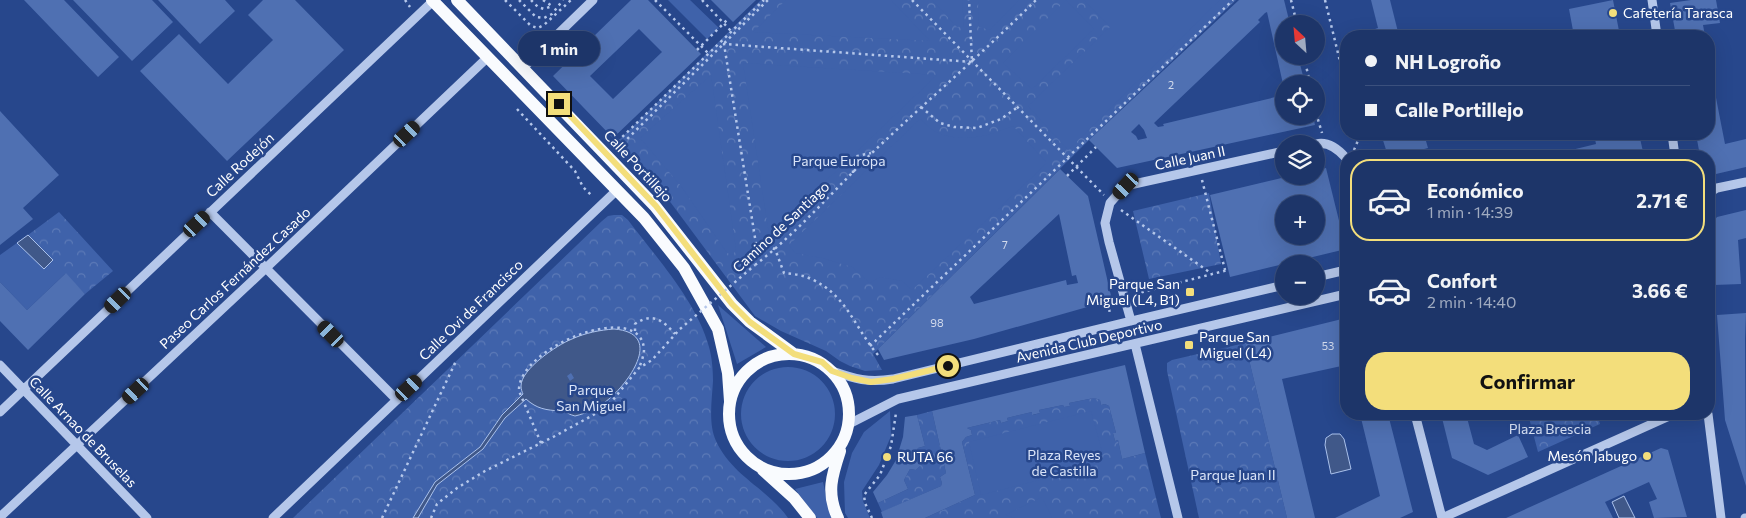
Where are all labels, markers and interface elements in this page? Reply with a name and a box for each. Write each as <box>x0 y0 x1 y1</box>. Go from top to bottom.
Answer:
place label: Cafetería Tarasca <box>1623 4 1733 21</box>
marker: Cafetería Tarasca <box>1607 7 1619 19</box>
north arrow <box>1275 15 1325 65</box>
map controls <box>1275 15 1325 305</box>
callout: 1 min <box>518 32 600 66</box>
text: 1 min <box>540 39 578 58</box>
text: NH Logroño <box>1395 50 1501 73</box>
button: locate <box>1275 75 1325 125</box>
house number: 2 <box>1168 78 1174 91</box>
route end <box>548 93 570 115</box>
text: Calle Portillejo <box>1395 98 1524 121</box>
car <box>390 118 423 150</box>
street label: Calle Portillejo <box>601 126 676 205</box>
street label: Calle Rodejón <box>202 129 277 200</box>
button: layers <box>1275 135 1325 185</box>
street label: Calle Juan II <box>1153 142 1227 173</box>
park label: Parque Europa <box>793 152 885 169</box>
car <box>1110 170 1141 202</box>
street label: Camino de Santiago <box>729 177 833 276</box>
icon: car <box>1367 178 1412 223</box>
text: Económico <box>1427 179 1524 202</box>
text: 2.71 € <box>1636 189 1688 212</box>
button: + <box>1275 195 1325 245</box>
text: 1 min · 14:39 <box>1427 202 1513 221</box>
street label: Paseo Carlos Fernández Casado <box>156 203 314 352</box>
car <box>180 208 213 240</box>
house number: 7 <box>1002 238 1008 251</box>
button: − <box>1275 255 1325 305</box>
street label: Calle Ovi de Francisco <box>415 256 526 364</box>
icon: car <box>1367 268 1412 313</box>
text: Confort <box>1427 269 1497 292</box>
place label: Parque San Miguel (L4, B1) <box>1086 275 1180 308</box>
text: 3.66 € <box>1632 279 1688 302</box>
car <box>101 284 134 316</box>
marker: Parque San Miguel (L4, B1) <box>1184 286 1196 298</box>
text: 2 min · 14:40 <box>1427 292 1516 311</box>
street label: Avenida Club Deportivo <box>1014 315 1164 366</box>
house number: 98 <box>930 316 944 329</box>
car <box>315 318 346 350</box>
place label: Parque San Miguel (L4) <box>1199 328 1272 361</box>
marker: Parque San Miguel (L4) <box>1183 339 1195 351</box>
house number: 53 <box>1322 339 1334 352</box>
button: Confirmar <box>1365 352 1690 410</box>
route start <box>937 355 959 377</box>
car <box>392 372 425 404</box>
street label: Calle Arnao de Bruselas <box>26 373 141 491</box>
car <box>119 375 152 407</box>
park label: Parque San Miguel <box>556 381 626 414</box>
park label: Plaza Brescia <box>1509 420 1591 437</box>
park label: Plaza Reyes de Castilla <box>1027 446 1101 479</box>
place label: Mesón Jabugo <box>1548 447 1637 464</box>
place label: RUTA 66 <box>897 448 953 465</box>
marker: Mesón Jabugo <box>1641 450 1653 462</box>
marker: RUTA 66 <box>881 451 893 463</box>
park label: Parque Juan II <box>1190 466 1276 483</box>

